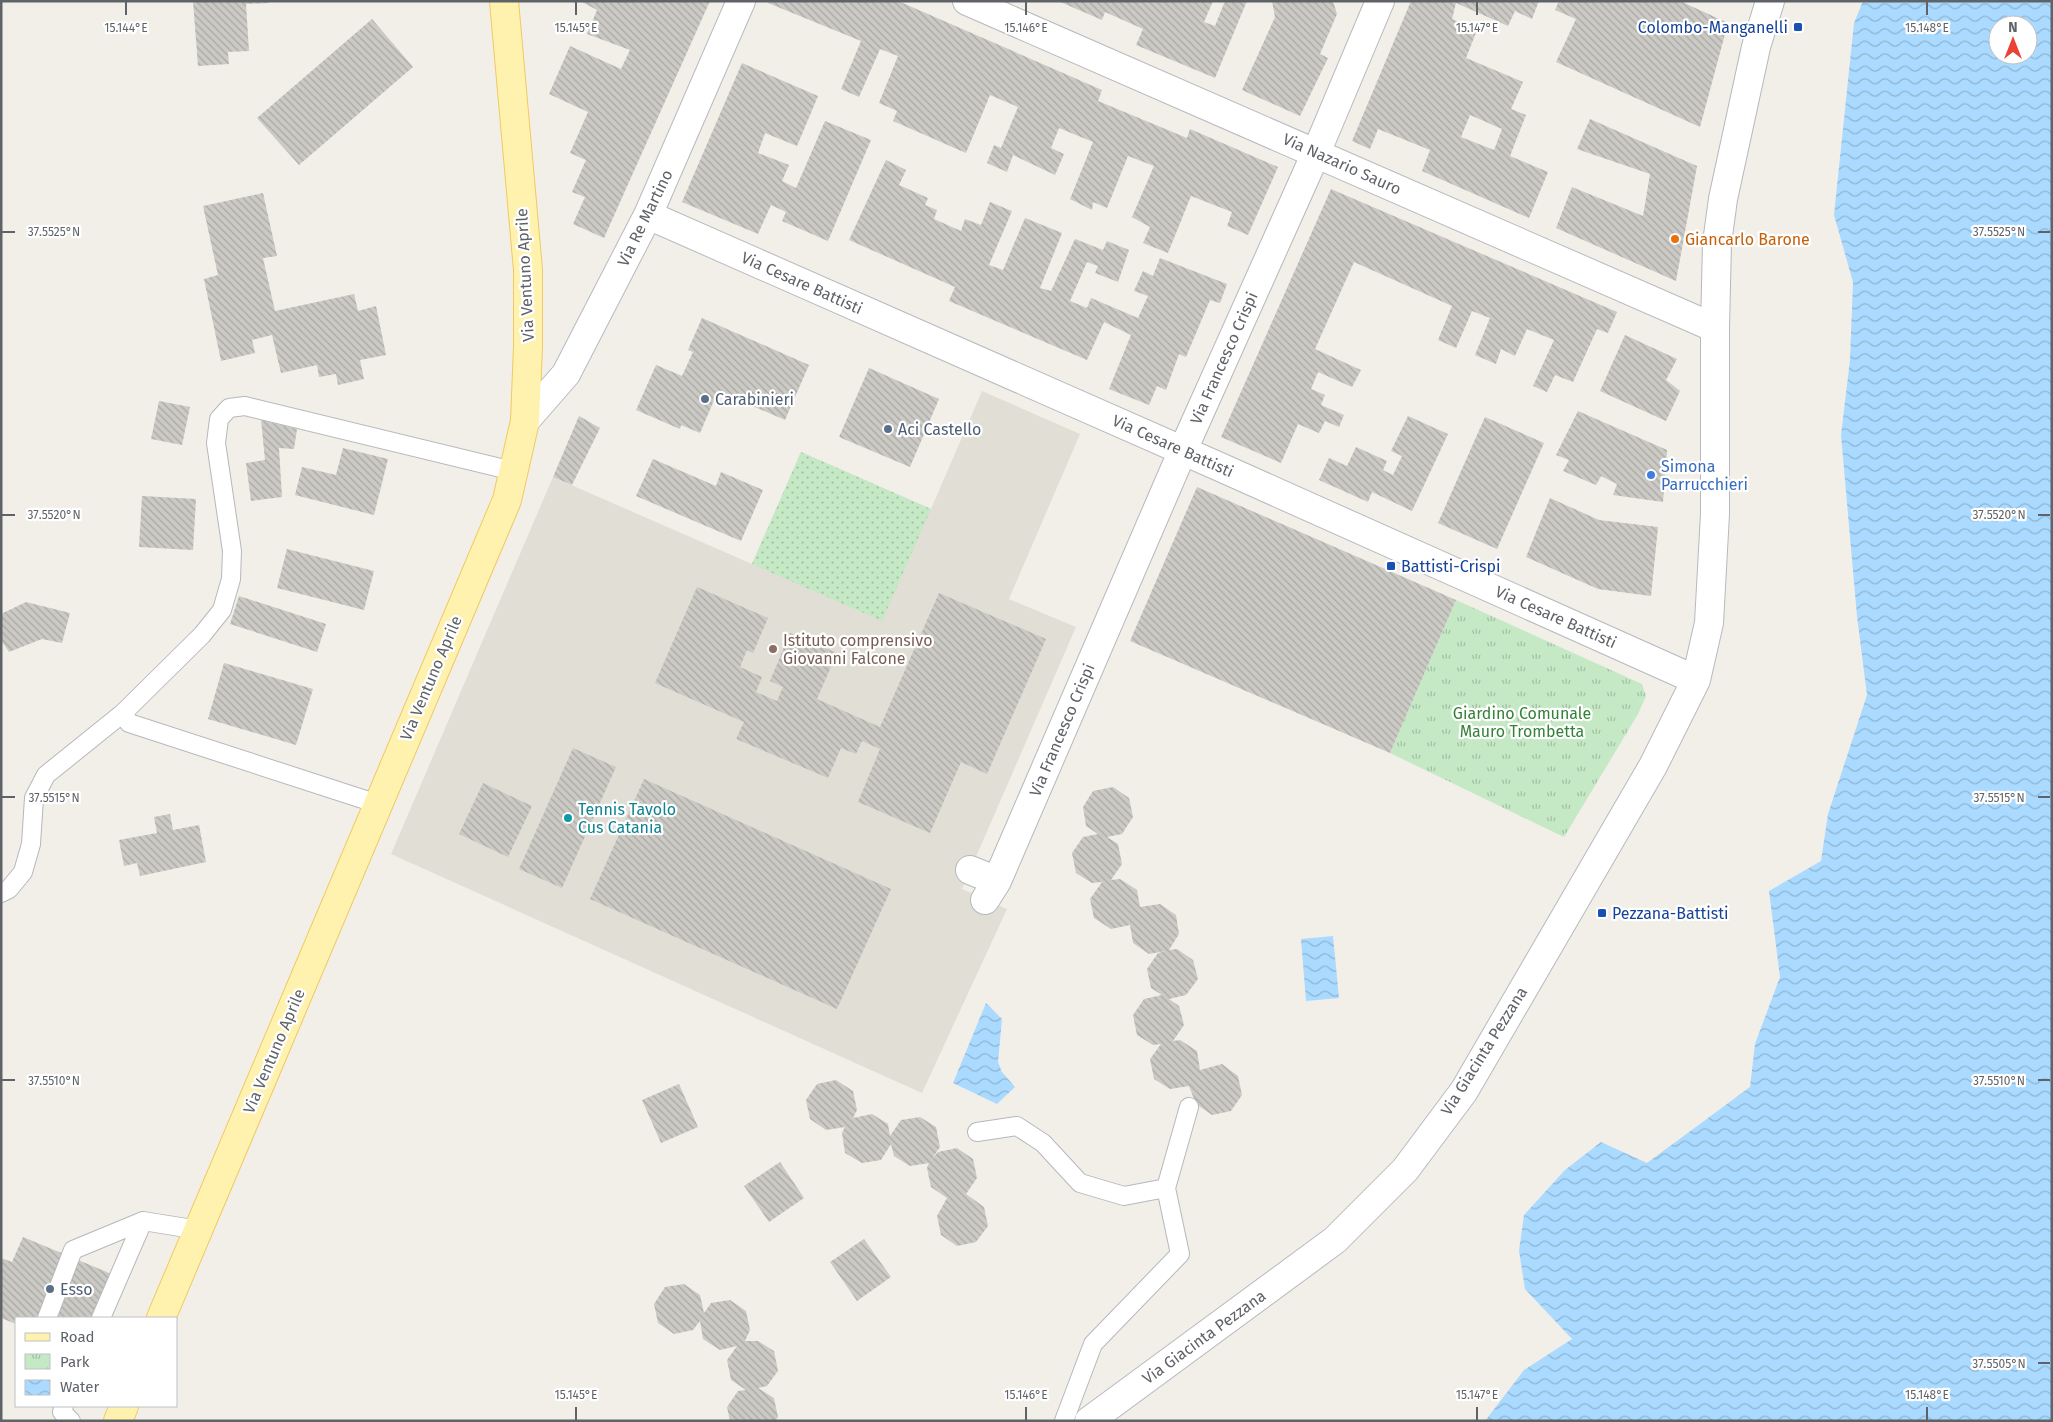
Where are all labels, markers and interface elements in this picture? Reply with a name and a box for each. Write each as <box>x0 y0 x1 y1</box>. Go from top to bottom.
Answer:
north arrow <box>1988 15 2038 65</box>
place label: Colombo-Manganelli <box>1638 18 1788 37</box>
text: N <box>2008 19 2018 36</box>
text: 15.144°E <box>104 21 148 35</box>
text: 15.145°E <box>555 21 597 35</box>
text: 15.146°E <box>1004 21 1048 35</box>
text: 15.147°E <box>1456 21 1498 35</box>
marker: Colombo-Manganelli <box>1792 21 1804 33</box>
text: 15.148°E <box>1905 21 1949 35</box>
street label: Via Nazario Sauro <box>1280 129 1404 199</box>
street label: Via Re Martino <box>613 167 677 269</box>
street label: Via Ventuno Aprile <box>512 208 538 342</box>
text: 37.5525°N <box>28 225 80 239</box>
text: 37.5525°N <box>1973 225 2025 239</box>
place label: Giancarlo Barone <box>1685 230 1810 249</box>
marker: Giancarlo Barone <box>1669 233 1681 245</box>
street label: Via Cesare Battisti <box>738 248 866 318</box>
street label: Via Francesco Crispi <box>1186 289 1262 427</box>
place label: Carabinieri <box>715 390 794 409</box>
marker: Carabinieri <box>699 393 711 405</box>
street label: Via Cesare Battisti <box>1109 411 1237 481</box>
place label: Aci Castello <box>898 420 981 439</box>
marker: Aci Castello <box>882 423 894 435</box>
place label: Simona Parrucchieri <box>1661 457 1748 494</box>
marker: Simona Parrucchieri <box>1645 469 1657 481</box>
text: 37.5520°N <box>27 508 81 522</box>
text: 37.5520°N <box>1972 508 2026 522</box>
place label: Battisti-Crispi <box>1401 557 1501 576</box>
marker: Battisti-Crispi <box>1385 560 1397 572</box>
street label: Via Cesare Battisti <box>1492 582 1620 652</box>
street label: Via Ventuno Aprile <box>396 613 466 743</box>
place label: Istituto comprensivo Giovanni Falcone <box>783 631 933 668</box>
marker: Istituto comprensivo Giovanni Falcone <box>767 643 779 655</box>
street label: Via Francesco Crispi <box>1025 661 1099 799</box>
park label: Giardino Comunale Mauro Trombetta <box>1453 704 1591 741</box>
text: 37.5515°N <box>28 791 80 805</box>
text: 37.5515°N <box>1973 791 2025 805</box>
place label: Tennis Tavolo Cus Catania <box>578 800 676 837</box>
marker: Tennis Tavolo Cus Catania <box>562 812 574 824</box>
place label: Pezzana-Battisti <box>1612 904 1729 923</box>
marker: Pezzana-Battisti <box>1596 907 1608 919</box>
street label: Via Giacinta Pezzana <box>1437 983 1531 1119</box>
street label: Via Ventuno Aprile <box>239 986 309 1116</box>
text: 37.5510°N <box>28 1074 80 1088</box>
text: 37.5510°N <box>1973 1074 2025 1088</box>
place label: Esso <box>60 1280 93 1299</box>
marker: Esso <box>44 1283 56 1295</box>
street label: Via Giacinta Pezzana <box>1139 1286 1269 1388</box>
legend <box>15 1317 178 1407</box>
text: Road <box>60 1328 95 1346</box>
text: Park <box>60 1353 90 1371</box>
text: 37.5505°N <box>1972 1357 2026 1371</box>
text: Water <box>60 1378 99 1396</box>
text: 15.145°E <box>555 1388 597 1402</box>
text: 15.146°E <box>1004 1388 1048 1402</box>
text: 15.147°E <box>1456 1388 1498 1402</box>
text: 15.148°E <box>1905 1388 1949 1402</box>

